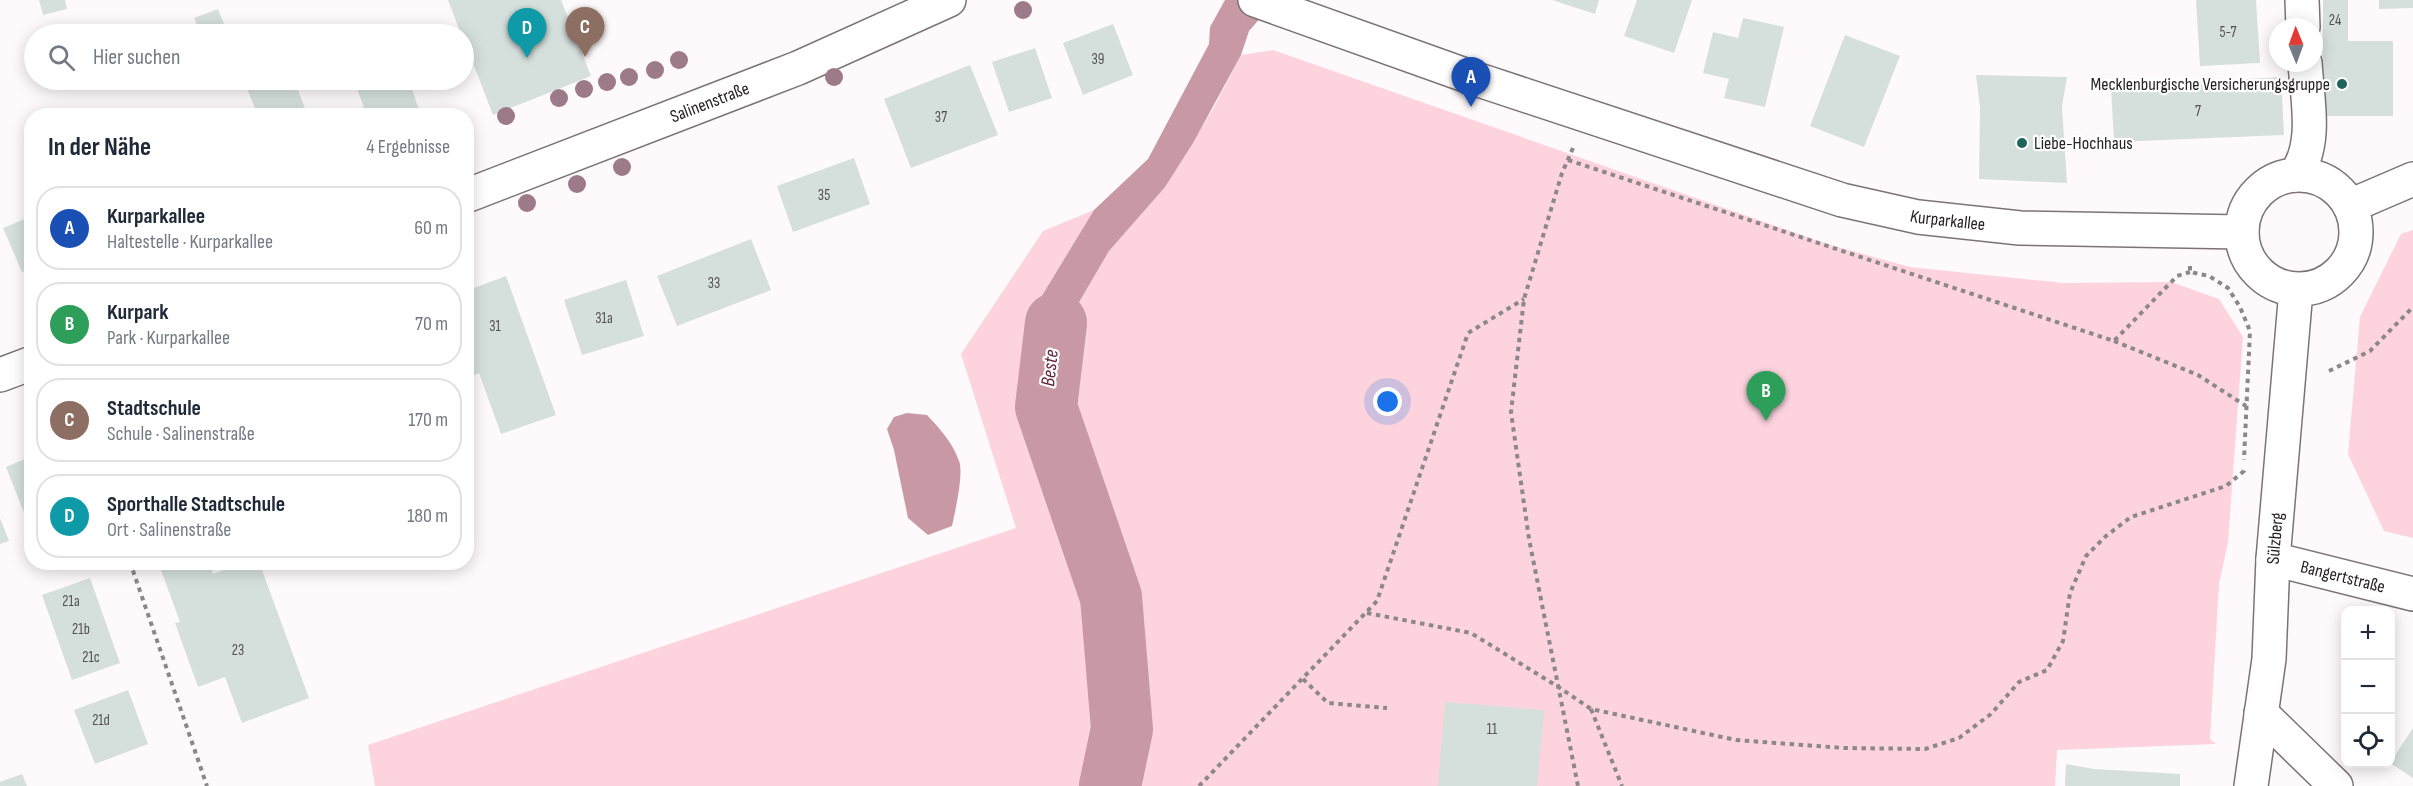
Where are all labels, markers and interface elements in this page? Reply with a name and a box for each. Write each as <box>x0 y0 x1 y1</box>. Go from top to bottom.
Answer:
pin: D <box>508 8 546 58</box>
pin: C <box>566 8 604 57</box>
house number: 24 <box>2329 11 2341 30</box>
north arrow <box>2269 18 2323 72</box>
house number: 5-7 <box>2220 23 2236 42</box>
search box <box>24 24 474 90</box>
icon: search <box>45 41 78 74</box>
text: Hier suchen <box>93 44 181 71</box>
house number: 39 <box>1092 50 1104 69</box>
pin: A <box>1452 57 1490 107</box>
place label: Mecklenburgische Versicherungsgruppe <box>2090 74 2330 95</box>
street label: Salinenstraße <box>667 77 752 127</box>
marker: Mecklenburgische Versicherungsgruppe <box>2335 77 2349 91</box>
house number: 7 <box>2195 102 2201 121</box>
house number: 37 <box>935 108 947 127</box>
text: In der Nähe <box>48 132 151 163</box>
place label: Liebe-Hochhaus <box>2034 133 2133 154</box>
text: 4 Ergebnisse <box>366 135 450 159</box>
marker: Liebe-Hochhaus <box>2015 136 2029 150</box>
house number: 35 <box>818 186 830 205</box>
text: Kurparkallee <box>107 203 205 230</box>
street label: Kurparkallee <box>1908 205 1986 235</box>
text: A <box>65 216 74 240</box>
text: 60 m <box>414 216 448 240</box>
text: Haltestelle · Kurparkallee <box>107 230 273 254</box>
house number: 33 <box>708 274 720 293</box>
text: Kurpark <box>107 299 169 326</box>
house number: 31a <box>595 309 613 328</box>
text: B <box>65 312 74 336</box>
text: 70 m <box>415 312 448 336</box>
house number: 31 <box>489 317 502 336</box>
text: Park · Kurparkallee <box>107 326 230 350</box>
water label: Beste <box>1036 348 1064 388</box>
pin: B <box>1746 372 1786 421</box>
your location <box>1373 387 1402 416</box>
text: Stadtschule <box>107 395 201 422</box>
text: C <box>64 408 75 432</box>
text: 170 m <box>408 408 448 432</box>
text: Schule · Salinenstraße <box>107 422 255 446</box>
text: Sporthalle Stadtschule <box>107 491 285 518</box>
text: D <box>64 504 75 528</box>
text: 180 m <box>407 504 448 528</box>
street label: Sülzberg <box>2262 512 2287 565</box>
text: Ort · Salinenstraße <box>107 518 231 542</box>
street label: Bangertstraße <box>2298 556 2387 597</box>
house number: 21a <box>62 592 80 611</box>
map controls <box>2341 606 2395 768</box>
button: + <box>2341 606 2395 660</box>
house number: 21b <box>72 620 90 639</box>
house number: 23 <box>232 641 244 660</box>
house number: 21c <box>82 648 100 667</box>
button: − <box>2341 660 2395 714</box>
house number: 21d <box>92 711 110 730</box>
button: locate <box>2341 714 2395 768</box>
house number: 11 <box>1487 720 1498 739</box>

